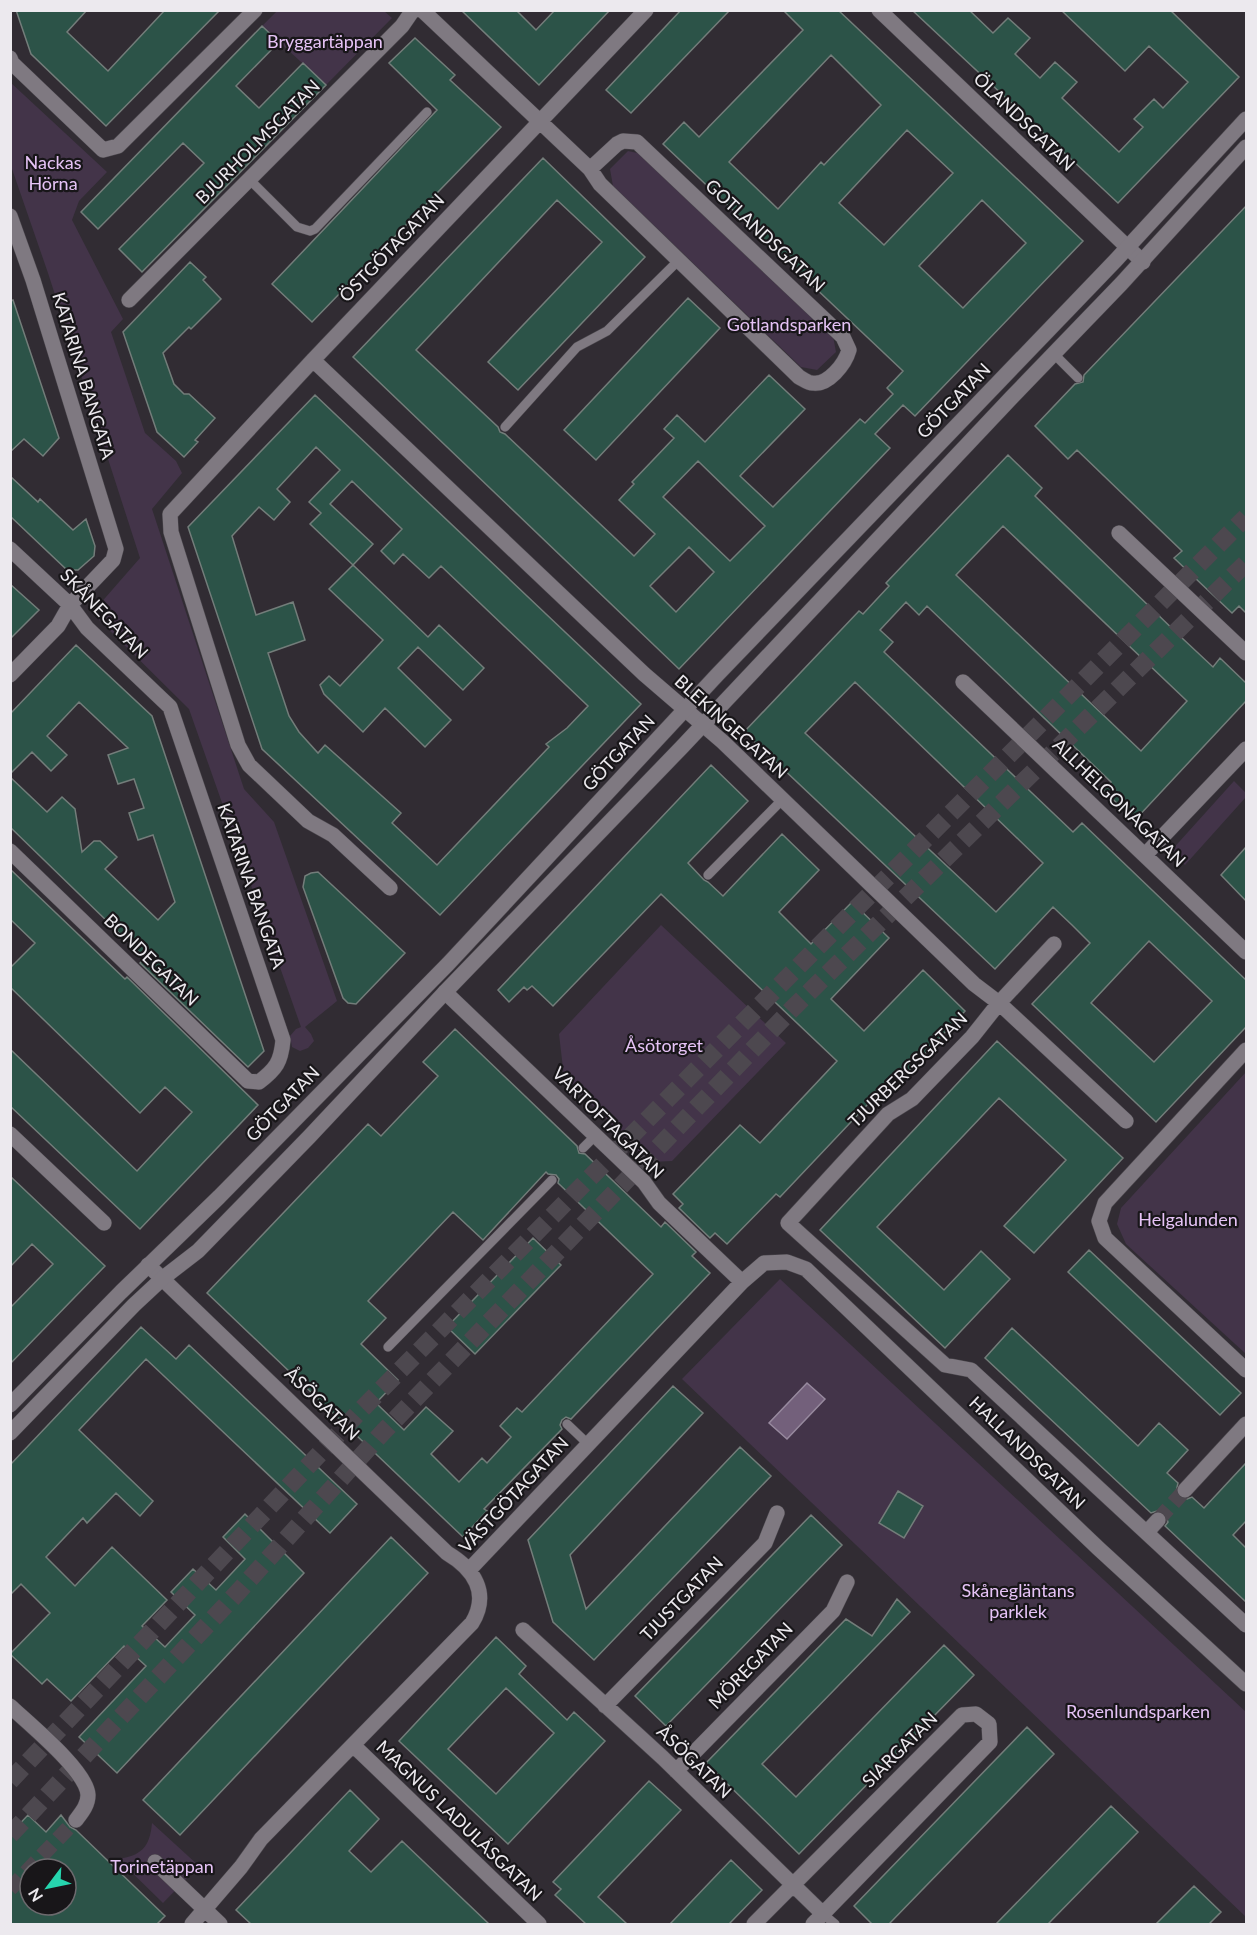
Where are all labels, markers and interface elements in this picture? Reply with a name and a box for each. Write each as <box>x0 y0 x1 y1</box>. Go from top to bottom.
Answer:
park label: Bryggartäppan <box>267 30 383 52</box>
street label: ÖLANDSGATAN <box>969 67 1080 175</box>
street label: BJURHOLMSGATAN <box>191 75 324 208</box>
park label: Nackas Hörna <box>25 151 82 194</box>
street label: GOTLANDSGATAN <box>701 174 830 296</box>
street label: ÖSTGÖTAGATAN <box>334 189 448 306</box>
street label: KATARINA BANGATA <box>48 290 120 463</box>
park label: Gotlandsparken <box>727 313 851 335</box>
street label: GÖTGATAN <box>912 358 995 443</box>
street label: SKÅNEGATAN <box>56 564 153 663</box>
street label: BLEKINGEGATAN <box>671 670 793 783</box>
street label: GÖTGATAN <box>577 710 659 795</box>
street label: ALLHELGONAGATAN <box>1049 733 1191 871</box>
street label: KATARINA BANGATA <box>213 800 291 972</box>
street label: BONDEGATAN <box>100 909 204 1010</box>
street label: TJURBERGSGATAN <box>843 1007 971 1132</box>
park label: Åsötorget <box>625 1034 704 1056</box>
street label: GÖTGATAN <box>241 1061 324 1146</box>
street label: VARTOFTAGATAN <box>548 1062 669 1183</box>
park label: Helgalunden <box>1138 1208 1238 1230</box>
street label: ÅSÖGATAN <box>281 1362 365 1444</box>
street label: HALLANDSGATAN <box>965 1391 1090 1513</box>
street label: VÄSTGÖTAGATAN <box>454 1432 573 1557</box>
street label: TJUSTGATAN <box>635 1551 727 1645</box>
park label: Skånegläntans parklek <box>962 1579 1075 1622</box>
street label: MÖREGATAN <box>704 1617 797 1713</box>
park label: Rosenlundsparken <box>1066 1700 1210 1722</box>
street label: SIARGATAN <box>857 1707 942 1792</box>
street label: ÅSÖGATAN <box>653 1720 737 1802</box>
street label: MAGNUS LADULÅSGATAN <box>372 1735 547 1905</box>
park label: Torinetäppan <box>110 1855 214 1877</box>
north arrow <box>18 1857 78 1917</box>
text: N <box>24 1885 46 1905</box>

